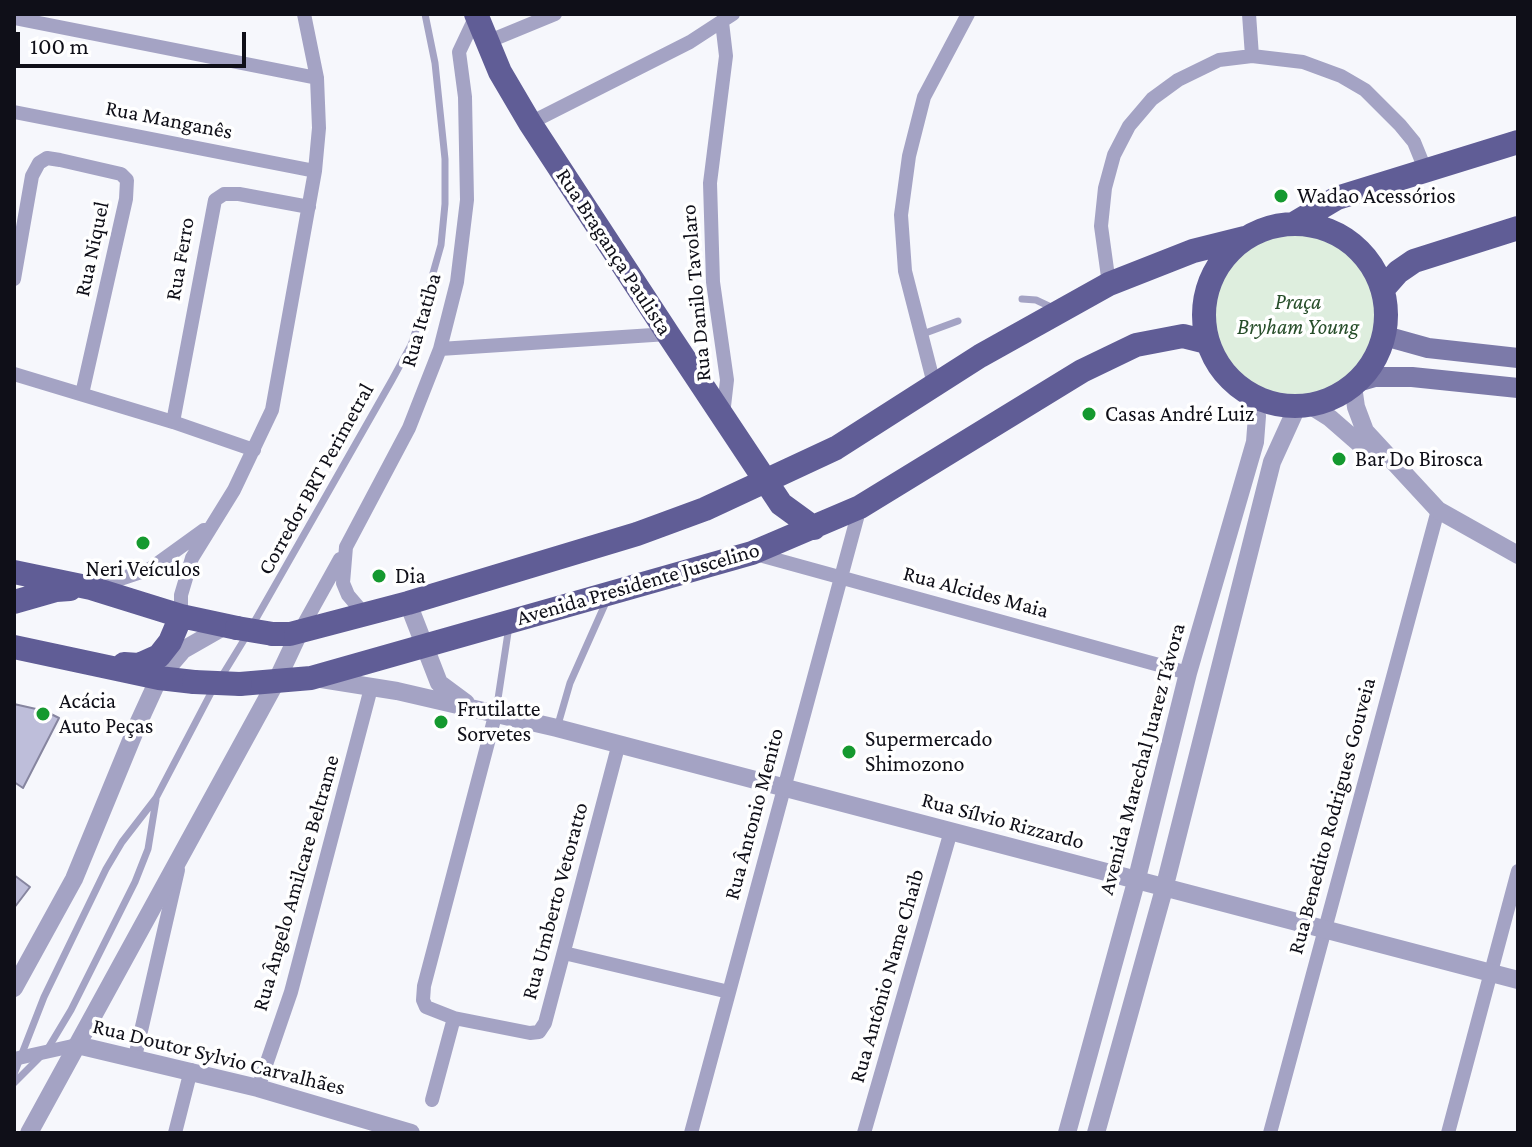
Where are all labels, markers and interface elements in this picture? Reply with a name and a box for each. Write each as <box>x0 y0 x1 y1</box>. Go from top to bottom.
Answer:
scale bar <box>20 16 250 66</box>
text: 100 m <box>30 32 89 59</box>
street label: Rua Manganês <box>103 95 235 145</box>
street label: Rua Bragança Paulista <box>550 164 678 340</box>
place label: Wadao Acessórios <box>1297 183 1456 209</box>
marker: Wadao Acessórios <box>1272 187 1290 205</box>
street label: Rua Niquel <box>69 199 115 299</box>
street label: Rua Danilo Tavolaro <box>675 203 717 383</box>
street label: Rua Ferro <box>160 215 200 303</box>
street label: Rua Itatiba <box>395 270 447 370</box>
park label: Praça Bryham Young <box>1237 289 1359 340</box>
street label: Corredor BRT Perimetral <box>252 379 380 579</box>
place label: Casas André Luiz <box>1105 401 1254 427</box>
marker: Casas André Luiz <box>1080 405 1098 423</box>
place label: Bar Do Birosca <box>1355 446 1483 472</box>
marker: Bar Do Birosca <box>1330 450 1348 468</box>
marker: Neri Veículos <box>134 534 152 552</box>
street label: Avenida Presidente Juscelino <box>514 537 762 631</box>
place label: Neri Veículos <box>86 556 200 582</box>
street label: Rua Alcides Maia <box>900 560 1052 624</box>
place label: Dia <box>395 563 426 589</box>
marker: Dia <box>370 567 388 585</box>
street label: Avenida Marechal Juarez Távora <box>1093 620 1191 898</box>
street label: Rua Benedito Rodrigues Gouveia <box>1282 675 1382 957</box>
place label: Acácia Auto Peças <box>59 688 153 740</box>
place label: Frutilatte Sorvetes <box>457 696 540 748</box>
marker: Acácia Auto Peças <box>34 705 52 723</box>
marker: Frutilatte Sorvetes <box>432 713 450 731</box>
street label: Rua Ântonio Menito <box>718 725 790 903</box>
place label: Supermercado Shimozono <box>865 726 992 778</box>
marker: Supermercado Shimozono <box>840 743 858 761</box>
street label: Rua Ângelo Amilcare Beltrame <box>247 752 345 1014</box>
street label: Rua Sílvio Rizzardo <box>919 787 1087 855</box>
street label: Rua Umberto Vetoratto <box>516 800 594 1002</box>
street label: Rua Antônio Name Chaib <box>844 866 930 1086</box>
street label: Rua Doutor Sylvio Carvalhães <box>90 1013 348 1101</box>

